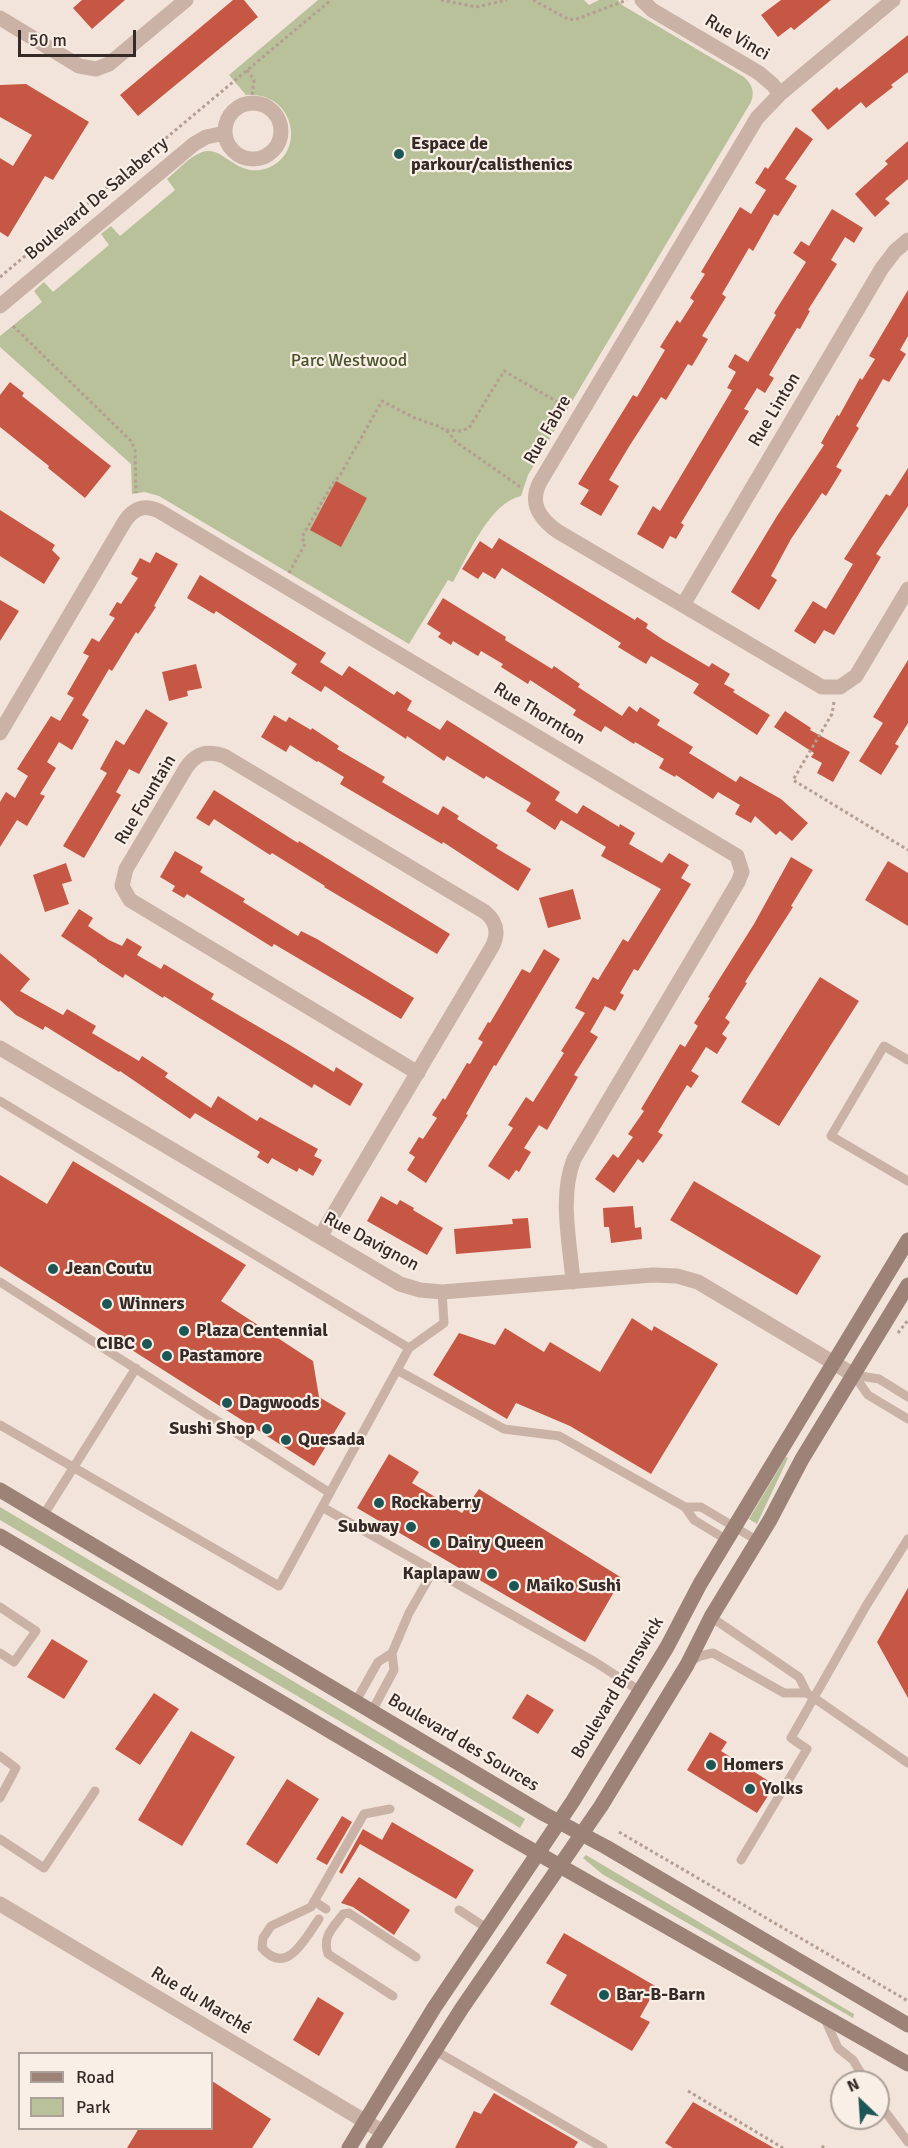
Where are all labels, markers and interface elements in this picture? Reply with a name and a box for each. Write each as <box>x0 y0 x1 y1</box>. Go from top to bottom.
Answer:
street label: Rue Vinci <box>701 10 773 66</box>
scale bar <box>21 18 140 56</box>
text: 50 m <box>29 29 67 51</box>
street label: Boulevard De Salaberry <box>21 133 173 265</box>
place label: Espace de parkour/calisthenics <box>411 133 572 176</box>
marker: Espace de parkour/calisthenics <box>392 147 406 161</box>
park label: Parc Westwood <box>291 350 407 372</box>
street label: Rue Linton <box>745 369 805 451</box>
street label: Rue Fabre <box>520 392 576 468</box>
street label: Rue Thornton <box>489 678 589 750</box>
street label: Rue Fountain <box>111 751 181 849</box>
street label: Rue Davignon <box>320 1208 422 1276</box>
place label: Jean Coutu <box>65 1258 152 1280</box>
marker: Jean Coutu <box>46 1262 60 1276</box>
place label: Winners <box>119 1293 184 1315</box>
marker: Winners <box>100 1297 114 1311</box>
place label: Plaza Centennial <box>196 1320 328 1342</box>
marker: Plaza Centennial <box>177 1324 191 1338</box>
place label: CIBC <box>96 1333 135 1355</box>
marker: CIBC <box>140 1337 154 1351</box>
place label: Pastamore <box>179 1345 262 1367</box>
marker: Pastamore <box>160 1349 174 1363</box>
place label: Dagwoods <box>239 1392 320 1414</box>
marker: Dagwoods <box>220 1396 234 1410</box>
place label: Sushi Shop <box>169 1418 255 1440</box>
marker: Sushi Shop <box>260 1422 274 1436</box>
place label: Quesada <box>298 1429 365 1451</box>
marker: Quesada <box>279 1433 293 1447</box>
place label: Rockaberry <box>391 1492 481 1514</box>
marker: Rockaberry <box>372 1496 386 1510</box>
place label: Subway <box>338 1516 399 1538</box>
marker: Subway <box>404 1520 418 1534</box>
place label: Dairy Queen <box>447 1532 544 1554</box>
marker: Dairy Queen <box>428 1536 442 1550</box>
place label: Kaplapaw <box>403 1563 480 1585</box>
marker: Kaplapaw <box>485 1567 499 1581</box>
place label: Maiko Sushi <box>526 1575 621 1597</box>
marker: Maiko Sushi <box>507 1579 521 1593</box>
street label: Boulevard Brunswick <box>567 1613 669 1763</box>
street label: Boulevard des Sources <box>384 1689 542 1797</box>
place label: Homers <box>723 1754 783 1776</box>
marker: Homers <box>704 1758 718 1772</box>
place label: Yolks <box>762 1778 803 1800</box>
marker: Yolks <box>743 1782 757 1796</box>
street label: Rue du Marché <box>147 1962 255 2040</box>
place label: Bar-B-Barn <box>616 1984 705 2006</box>
marker: Bar-B-Barn <box>597 1988 611 2002</box>
legend <box>18 2052 213 2130</box>
text: Road <box>76 2066 115 2088</box>
north arrow <box>830 2070 890 2130</box>
text: N <box>844 2074 863 2097</box>
text: Park <box>76 2096 111 2118</box>

